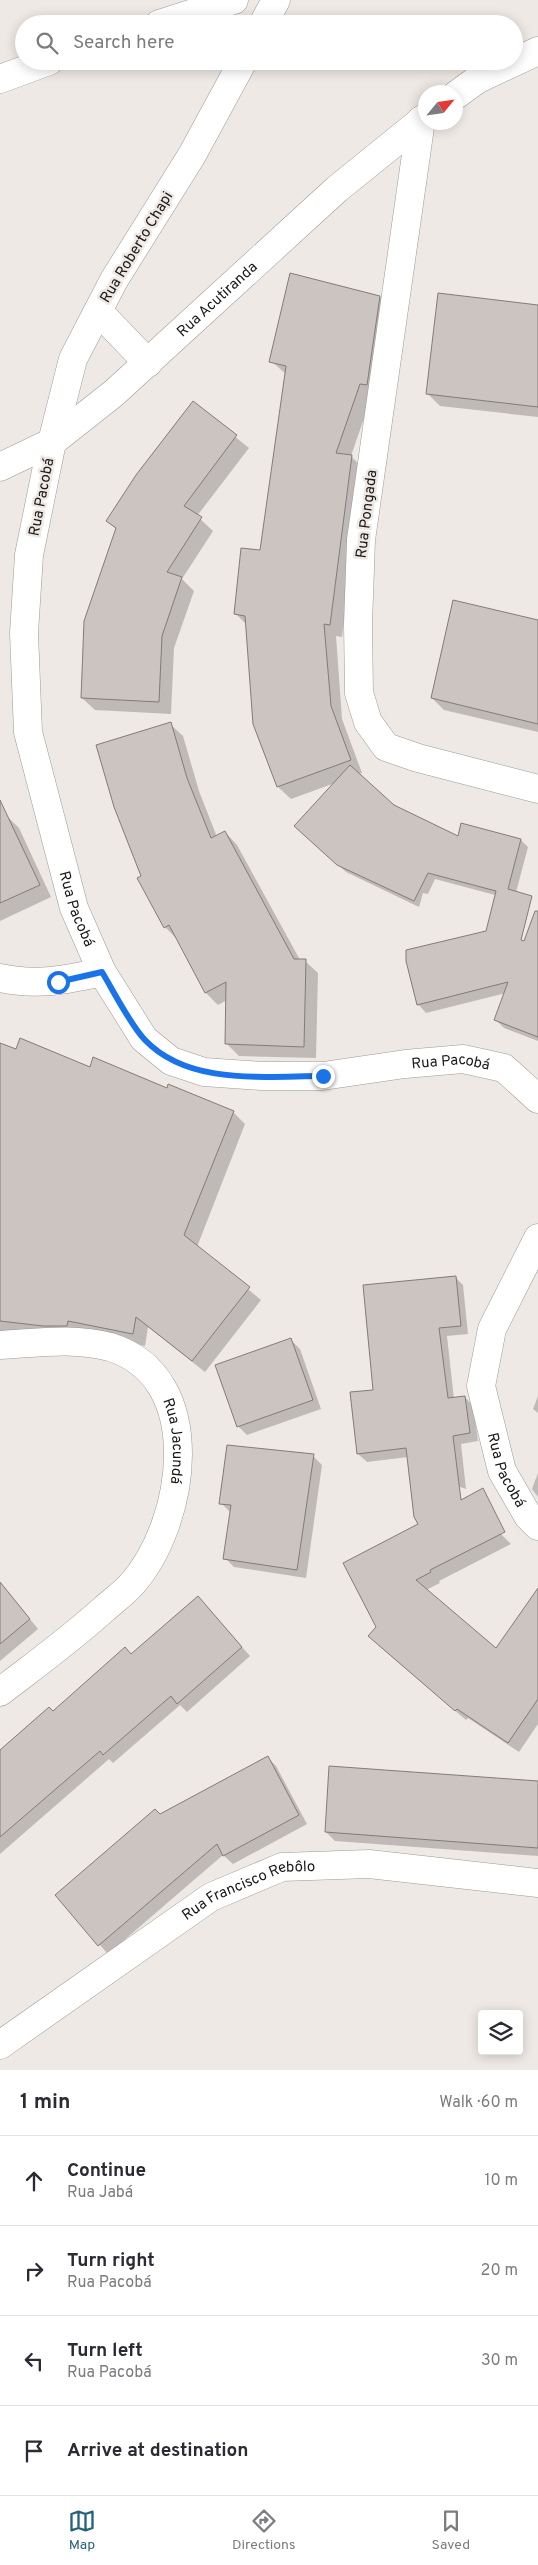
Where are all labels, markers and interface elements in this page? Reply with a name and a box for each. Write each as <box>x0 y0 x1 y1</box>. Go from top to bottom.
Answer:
search box <box>15 15 523 70</box>
icon: search <box>33 29 61 57</box>
text: Search here <box>73 31 175 55</box>
north arrow <box>418 85 463 130</box>
street label: Rua Roberto Chapi <box>97 189 178 307</box>
street label: Rua Acutiranda <box>173 258 262 342</box>
street label: Rua Pacobá <box>26 456 59 538</box>
street label: Rua Pongada <box>353 469 382 560</box>
street label: Rua Pacobá <box>54 869 98 950</box>
route start <box>47 971 70 994</box>
street label: Rua Pacobá <box>411 1051 492 1076</box>
route end <box>312 1065 335 1088</box>
street label: Rua Jacundá <box>157 1396 186 1485</box>
street label: Rua Pacobá <box>482 1431 529 1511</box>
street label: Rua Francisco Rebôlo <box>179 1858 316 1925</box>
map controls <box>478 2010 523 2055</box>
button: layers <box>478 2010 523 2055</box>
text: 1 min <box>20 2089 70 2116</box>
text: Walk · 60 m <box>439 2093 518 2113</box>
text: Continue <box>67 2159 146 2183</box>
icon: ahead <box>20 2167 48 2195</box>
text: 10 m <box>484 2171 518 2191</box>
text: Rua Jabá <box>67 2183 133 2203</box>
text: Turn right <box>67 2249 155 2273</box>
icon: right <box>20 2257 48 2285</box>
text: 20 m <box>481 2261 518 2281</box>
text: Rua Pacobá <box>67 2273 152 2293</box>
text: Turn left <box>67 2339 143 2363</box>
icon: left <box>20 2347 48 2375</box>
text: 30 m <box>481 2351 518 2371</box>
text: Rua Pacobá <box>67 2363 152 2383</box>
icon: arrive <box>20 2437 48 2465</box>
text: Arrive at destination <box>67 2439 248 2463</box>
tab: Map <box>68 2507 96 2554</box>
tab: Directions <box>232 2507 296 2554</box>
tab: Saved <box>432 2507 470 2554</box>

